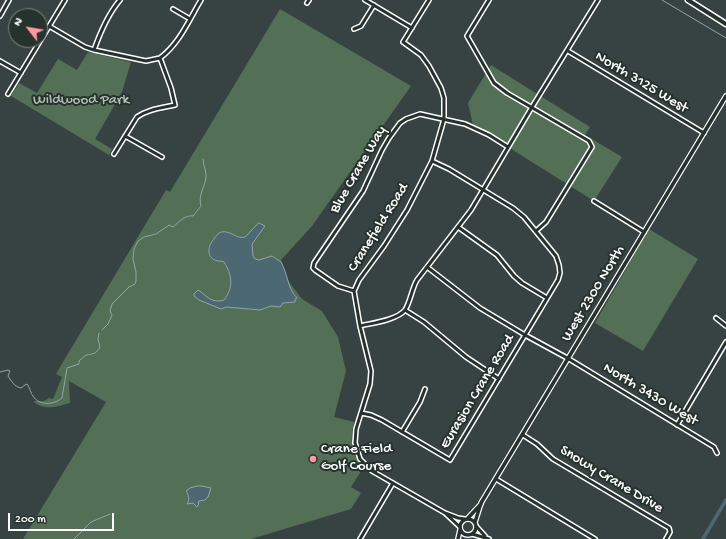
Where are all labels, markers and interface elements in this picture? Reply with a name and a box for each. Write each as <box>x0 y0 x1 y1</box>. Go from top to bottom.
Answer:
north arrow <box>8 8 48 48</box>
text: N <box>12 16 26 29</box>
street label: North 3125 West <box>591 48 691 118</box>
park label: Wildwood Park <box>33 92 129 110</box>
street label: Blue Crane Way <box>327 123 391 217</box>
street label: Cranefield Road <box>345 181 413 275</box>
street label: West 2300 North <box>558 243 630 345</box>
street label: Eurasion Crane Road <box>437 332 519 452</box>
street label: North 3430 West <box>599 360 701 430</box>
place label: Crane Field Golf Course <box>321 441 392 476</box>
street label: Snowy Crane Drive <box>556 442 666 518</box>
marker: Crane Field Golf Course <box>308 454 318 464</box>
scale bar <box>10 505 116 531</box>
text: 200 m <box>15 513 46 527</box>

